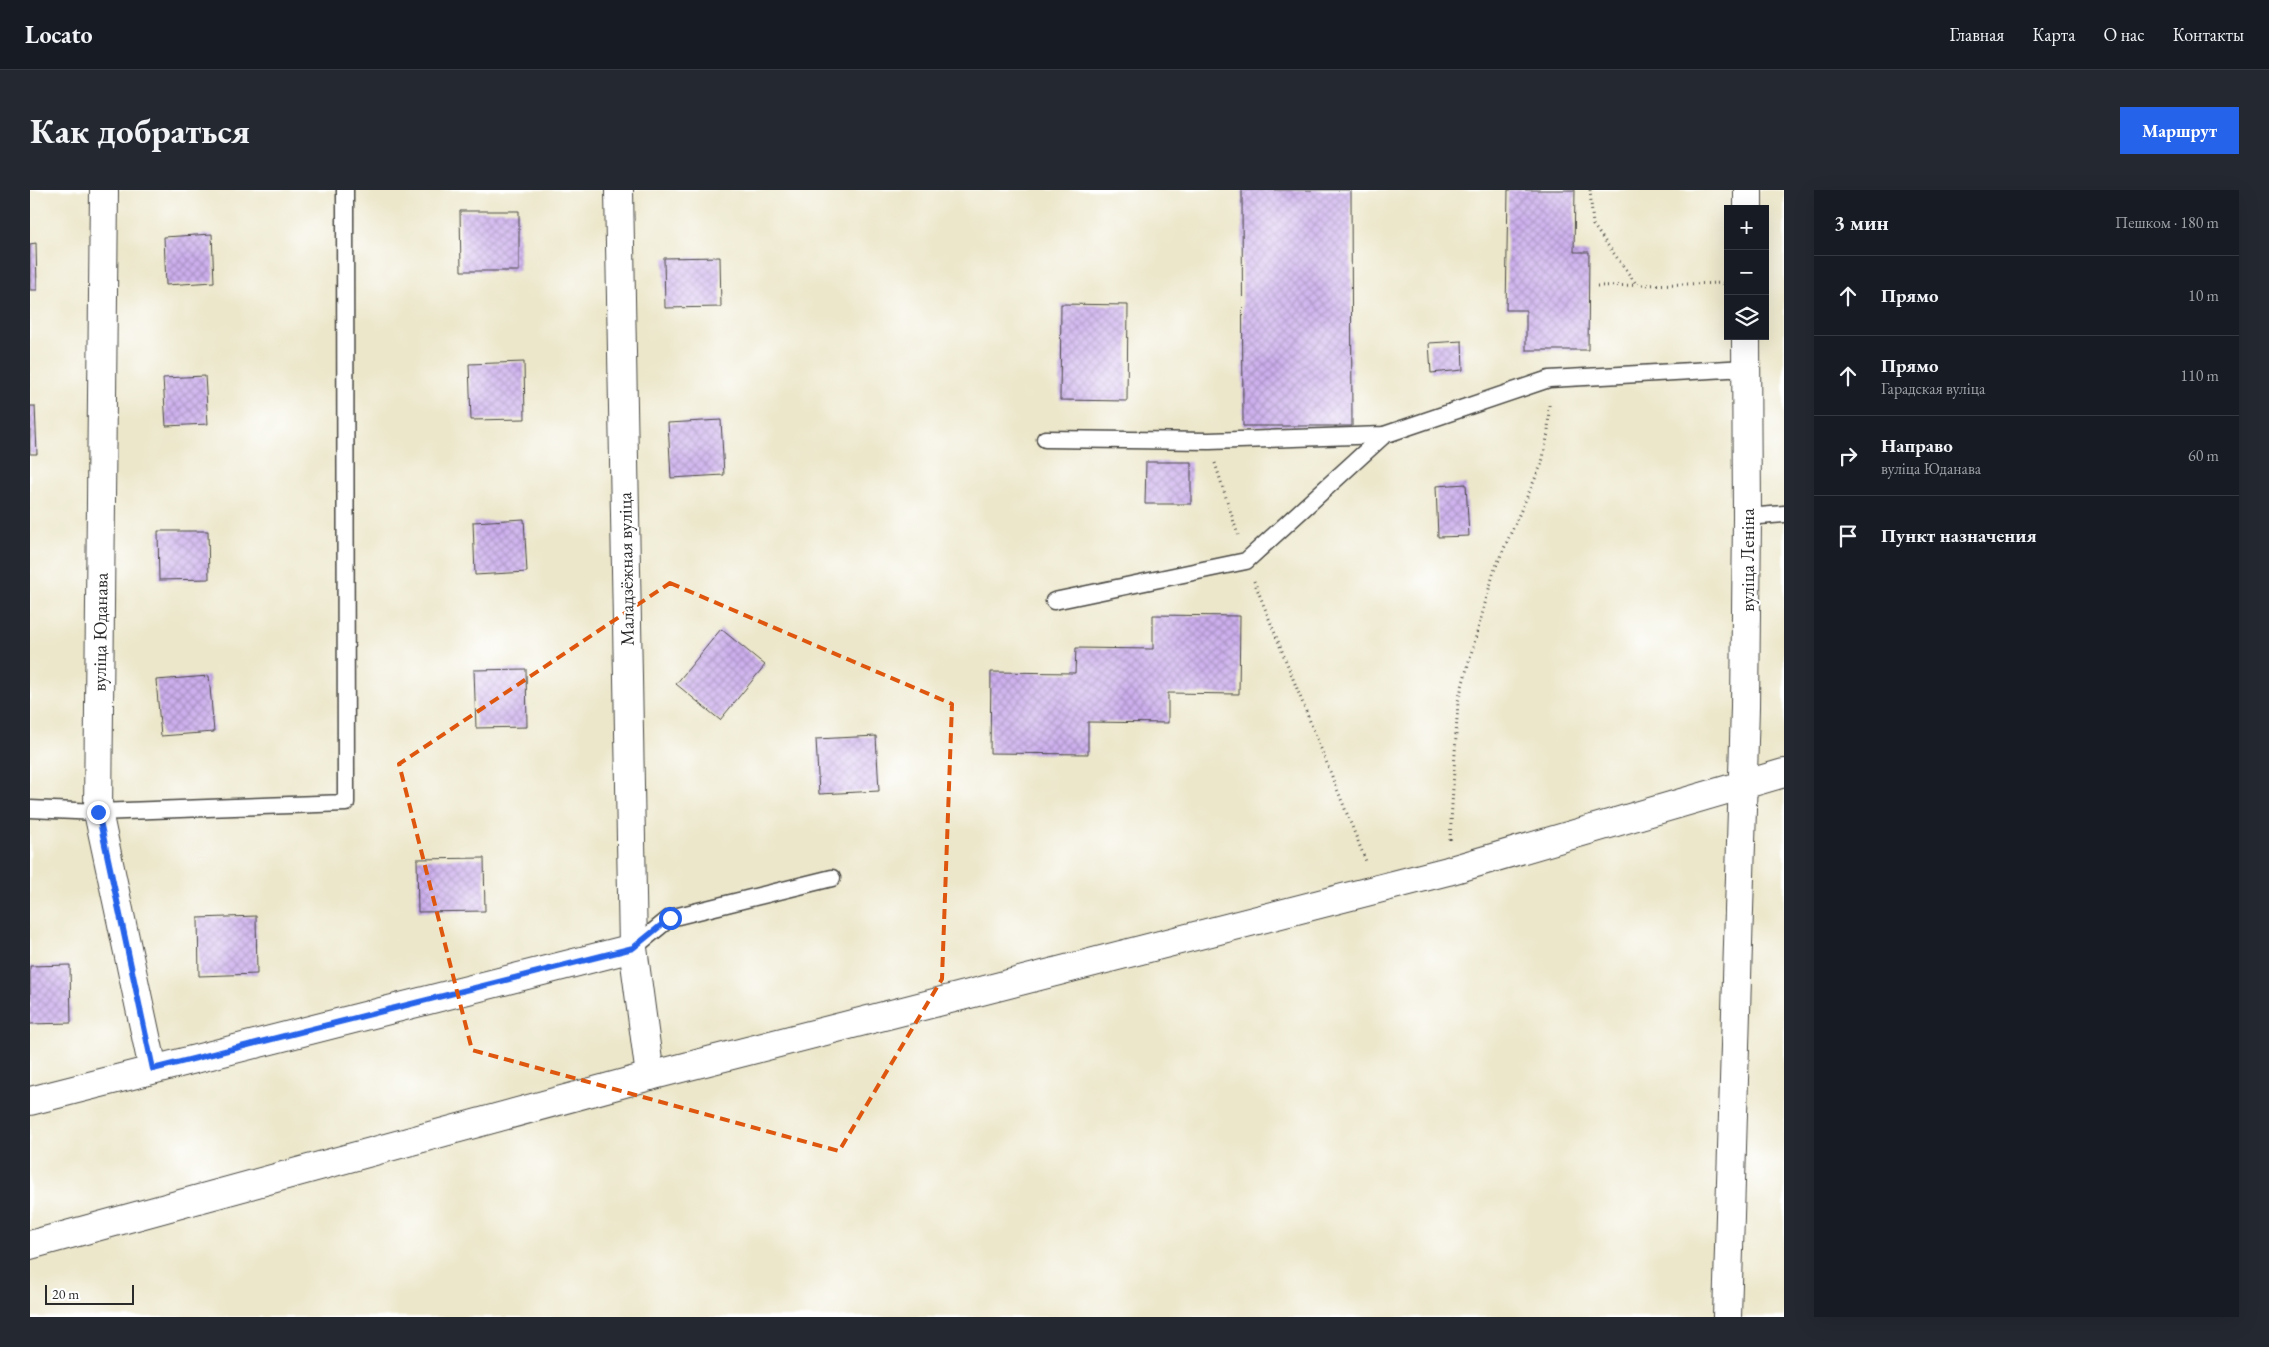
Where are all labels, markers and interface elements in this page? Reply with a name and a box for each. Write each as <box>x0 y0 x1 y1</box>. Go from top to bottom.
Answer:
text: Locato <box>25 19 93 50</box>
text: Главная <box>1950 23 2004 46</box>
text: Карта <box>2032 23 2075 46</box>
text: О нас <box>2103 23 2145 46</box>
text: Контакты <box>2173 23 2244 46</box>
button: Маршрут <box>2120 107 2239 154</box>
text: Как добраться <box>30 108 250 153</box>
map controls <box>1724 205 1769 340</box>
button: + <box>1724 205 1769 250</box>
text: 3 мин <box>1834 209 1889 236</box>
text: Пешком · 180 m <box>2115 212 2219 233</box>
button: − <box>1724 250 1769 295</box>
icon: ahead <box>1834 282 1862 310</box>
text: Прямо <box>1881 283 1939 308</box>
text: 10 m <box>2188 285 2219 306</box>
button: layers <box>1724 295 1769 340</box>
text: Прямо <box>1881 353 1939 378</box>
icon: ahead <box>1834 362 1862 390</box>
text: 110 m <box>2180 365 2219 386</box>
text: Гарадская вуліца <box>1881 378 1985 399</box>
text: Направо <box>1881 433 1953 458</box>
icon: right <box>1834 442 1862 470</box>
text: 60 m <box>2188 445 2219 466</box>
text: вуліца Юданава <box>1881 458 1981 479</box>
street label: Маладзёжная вуліца <box>612 491 640 646</box>
street label: вуліца Леніна <box>1735 508 1760 612</box>
icon: arrive <box>1834 522 1862 550</box>
text: Пункт назначения <box>1881 523 2037 548</box>
street label: вуліца Юданава <box>86 572 114 692</box>
route end <box>87 801 110 824</box>
route start <box>659 907 682 930</box>
scale bar <box>45 1282 134 1305</box>
text: 20 m <box>52 1285 79 1303</box>

